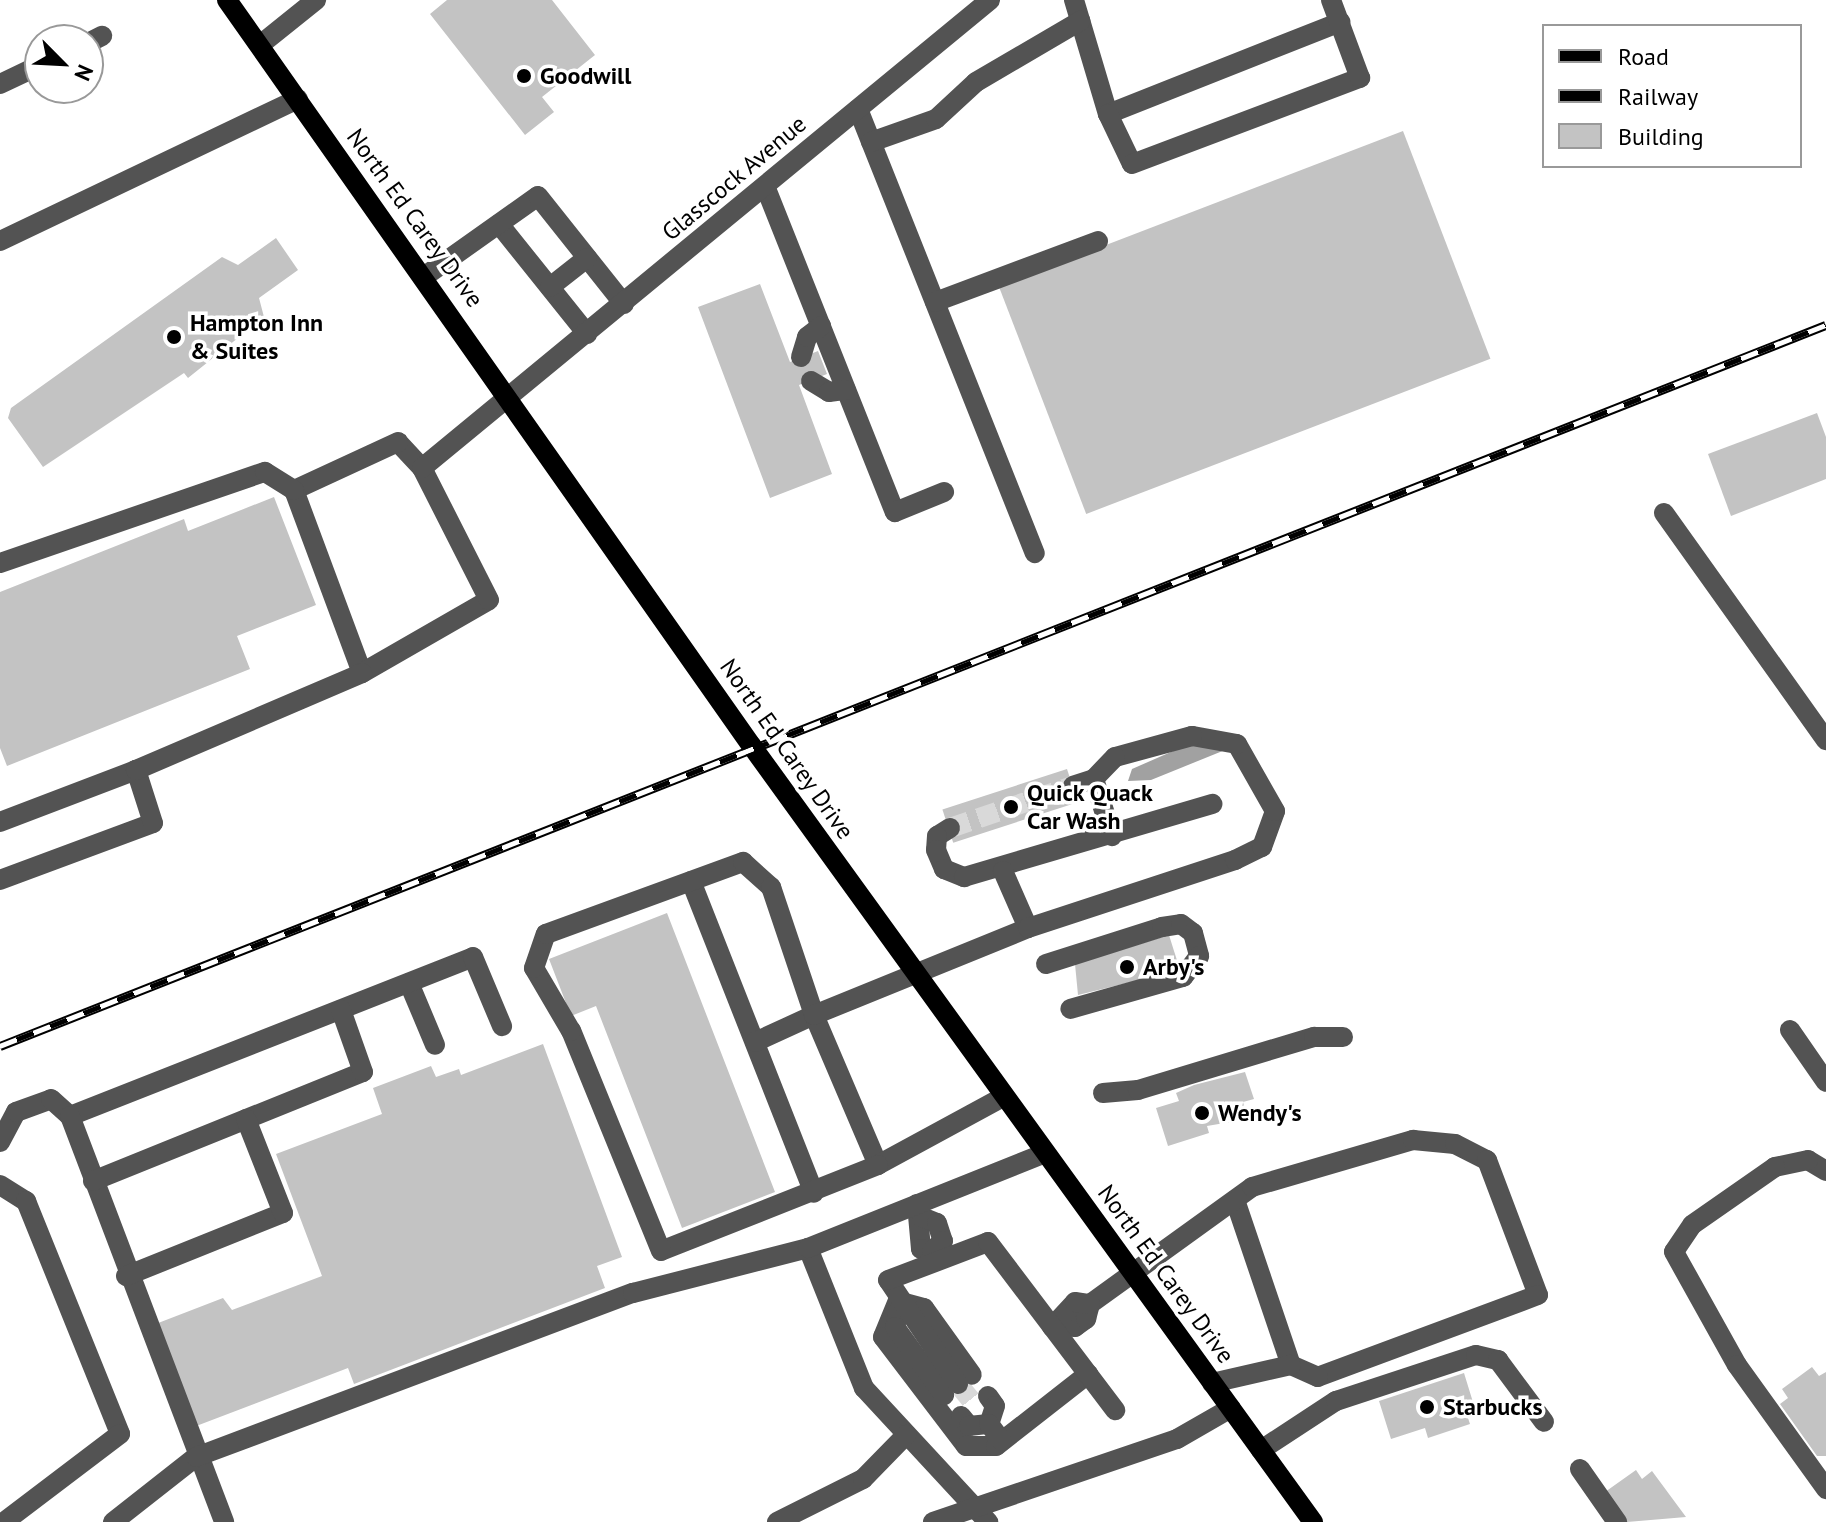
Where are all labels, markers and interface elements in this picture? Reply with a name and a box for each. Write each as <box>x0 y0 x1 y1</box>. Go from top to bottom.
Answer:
north arrow <box>24 24 104 104</box>
legend <box>1542 24 1802 168</box>
text: Road <box>1618 41 1669 72</box>
text: N <box>68 61 100 85</box>
place label: Goodwill <box>540 62 631 90</box>
marker: Goodwill <box>515 67 533 85</box>
text: Railway <box>1618 81 1698 112</box>
street label: Glasscock Avenue <box>656 109 812 247</box>
text: Building <box>1618 121 1704 152</box>
street label: North Ed Carey Drive <box>340 123 490 313</box>
place label: Hampton Inn & Suites <box>190 309 323 365</box>
marker: Hampton Inn & Suites <box>165 328 183 346</box>
street label: North Ed Carey Drive <box>714 653 860 845</box>
place label: Quick Quack Car Wash <box>1027 779 1154 835</box>
marker: Quick Quack Car Wash <box>1002 798 1020 816</box>
place label: Arby's <box>1143 953 1204 981</box>
marker: Arby's <box>1118 958 1136 976</box>
place label: Wendy's <box>1218 1099 1302 1127</box>
marker: Wendy's <box>1193 1104 1211 1122</box>
street label: North Ed Carey Drive <box>1091 1179 1241 1369</box>
place label: Starbucks <box>1443 1393 1543 1421</box>
marker: Starbucks <box>1418 1398 1436 1416</box>

